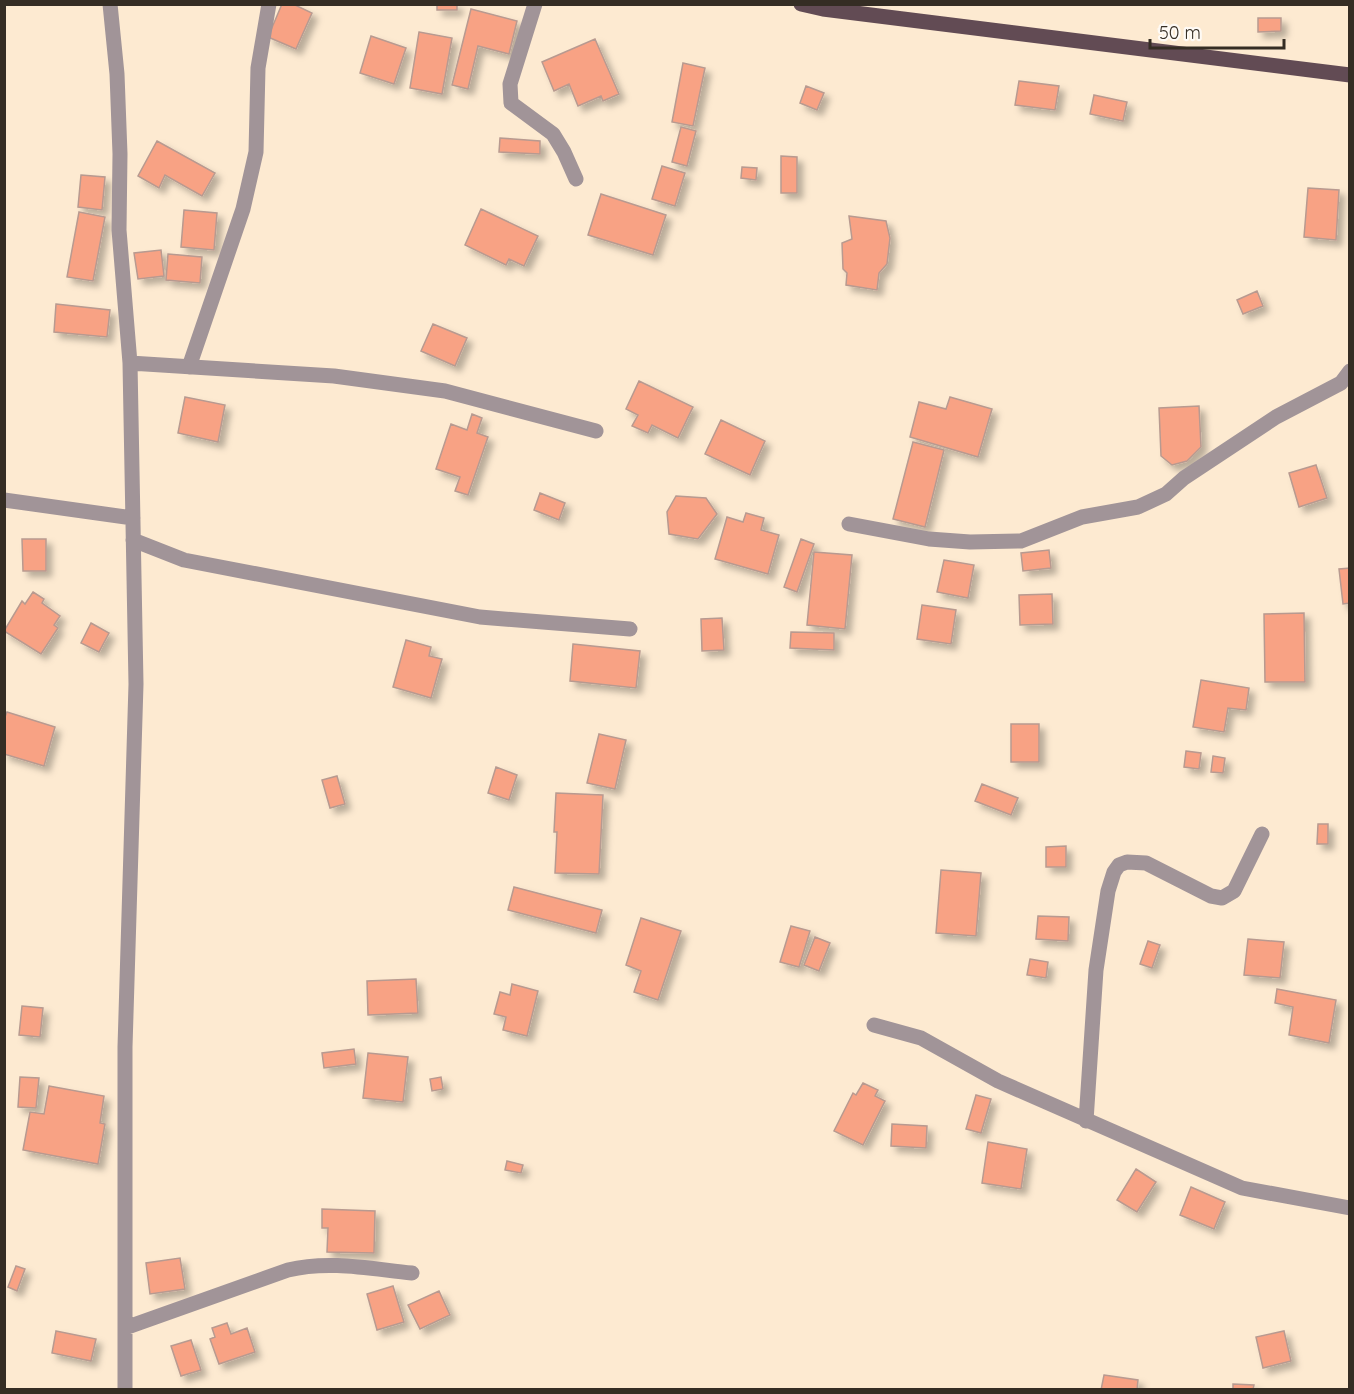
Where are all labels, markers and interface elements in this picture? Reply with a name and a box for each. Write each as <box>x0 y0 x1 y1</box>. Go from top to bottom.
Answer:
scale bar <box>1150 12 1284 50</box>
text: 50 m <box>1159 21 1201 44</box>

